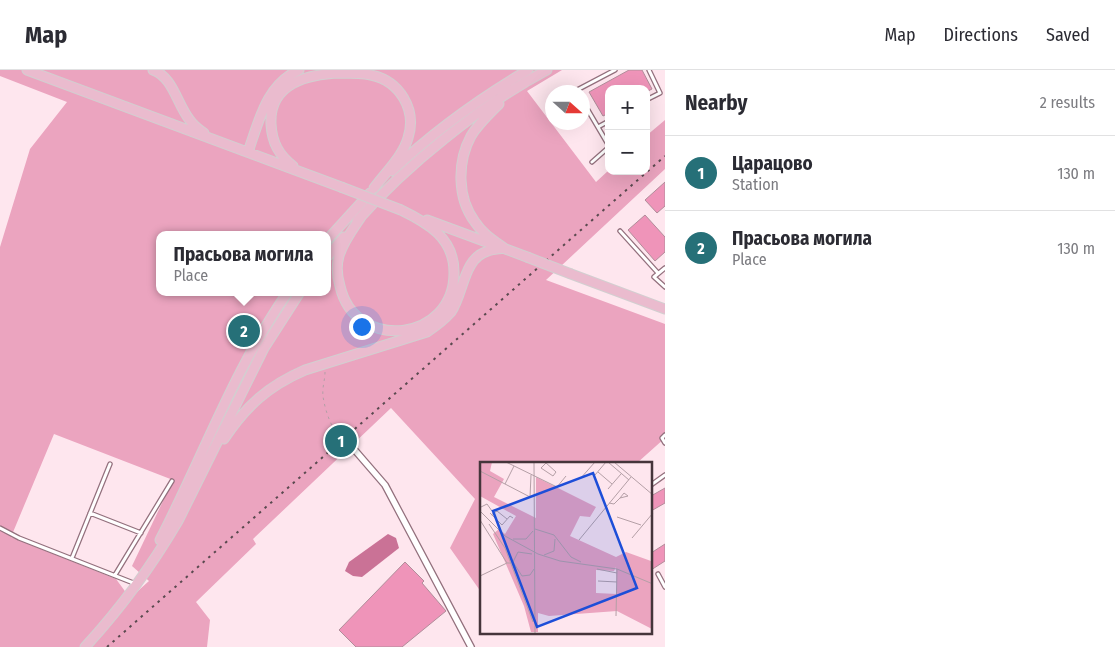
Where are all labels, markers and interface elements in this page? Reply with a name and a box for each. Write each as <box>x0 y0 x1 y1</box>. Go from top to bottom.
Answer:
text: Map <box>25 21 67 49</box>
text: Map <box>884 24 916 46</box>
text: Directions <box>944 24 1018 46</box>
text: Saved <box>1046 24 1090 46</box>
north arrow <box>545 85 590 130</box>
map controls <box>605 85 650 175</box>
button: + <box>605 85 650 130</box>
text: Nearby <box>685 90 747 116</box>
text: 2 results <box>1040 93 1095 112</box>
button: − <box>605 130 650 175</box>
text: Царацово <box>732 152 813 175</box>
text: 1 <box>698 164 704 183</box>
text: 130 m <box>1057 164 1095 183</box>
text: Station <box>732 175 779 194</box>
text: Прасьова могила <box>732 227 872 250</box>
popup <box>156 231 331 296</box>
text: 2 <box>697 239 705 258</box>
text: 130 m <box>1057 239 1095 258</box>
text: Прасьова могила <box>174 243 313 266</box>
text: Place <box>732 250 767 269</box>
text: Place <box>174 266 208 285</box>
pin: 2 <box>228 312 260 350</box>
your location <box>349 314 375 340</box>
pin: 1 <box>325 422 357 460</box>
inset map <box>480 462 652 634</box>

